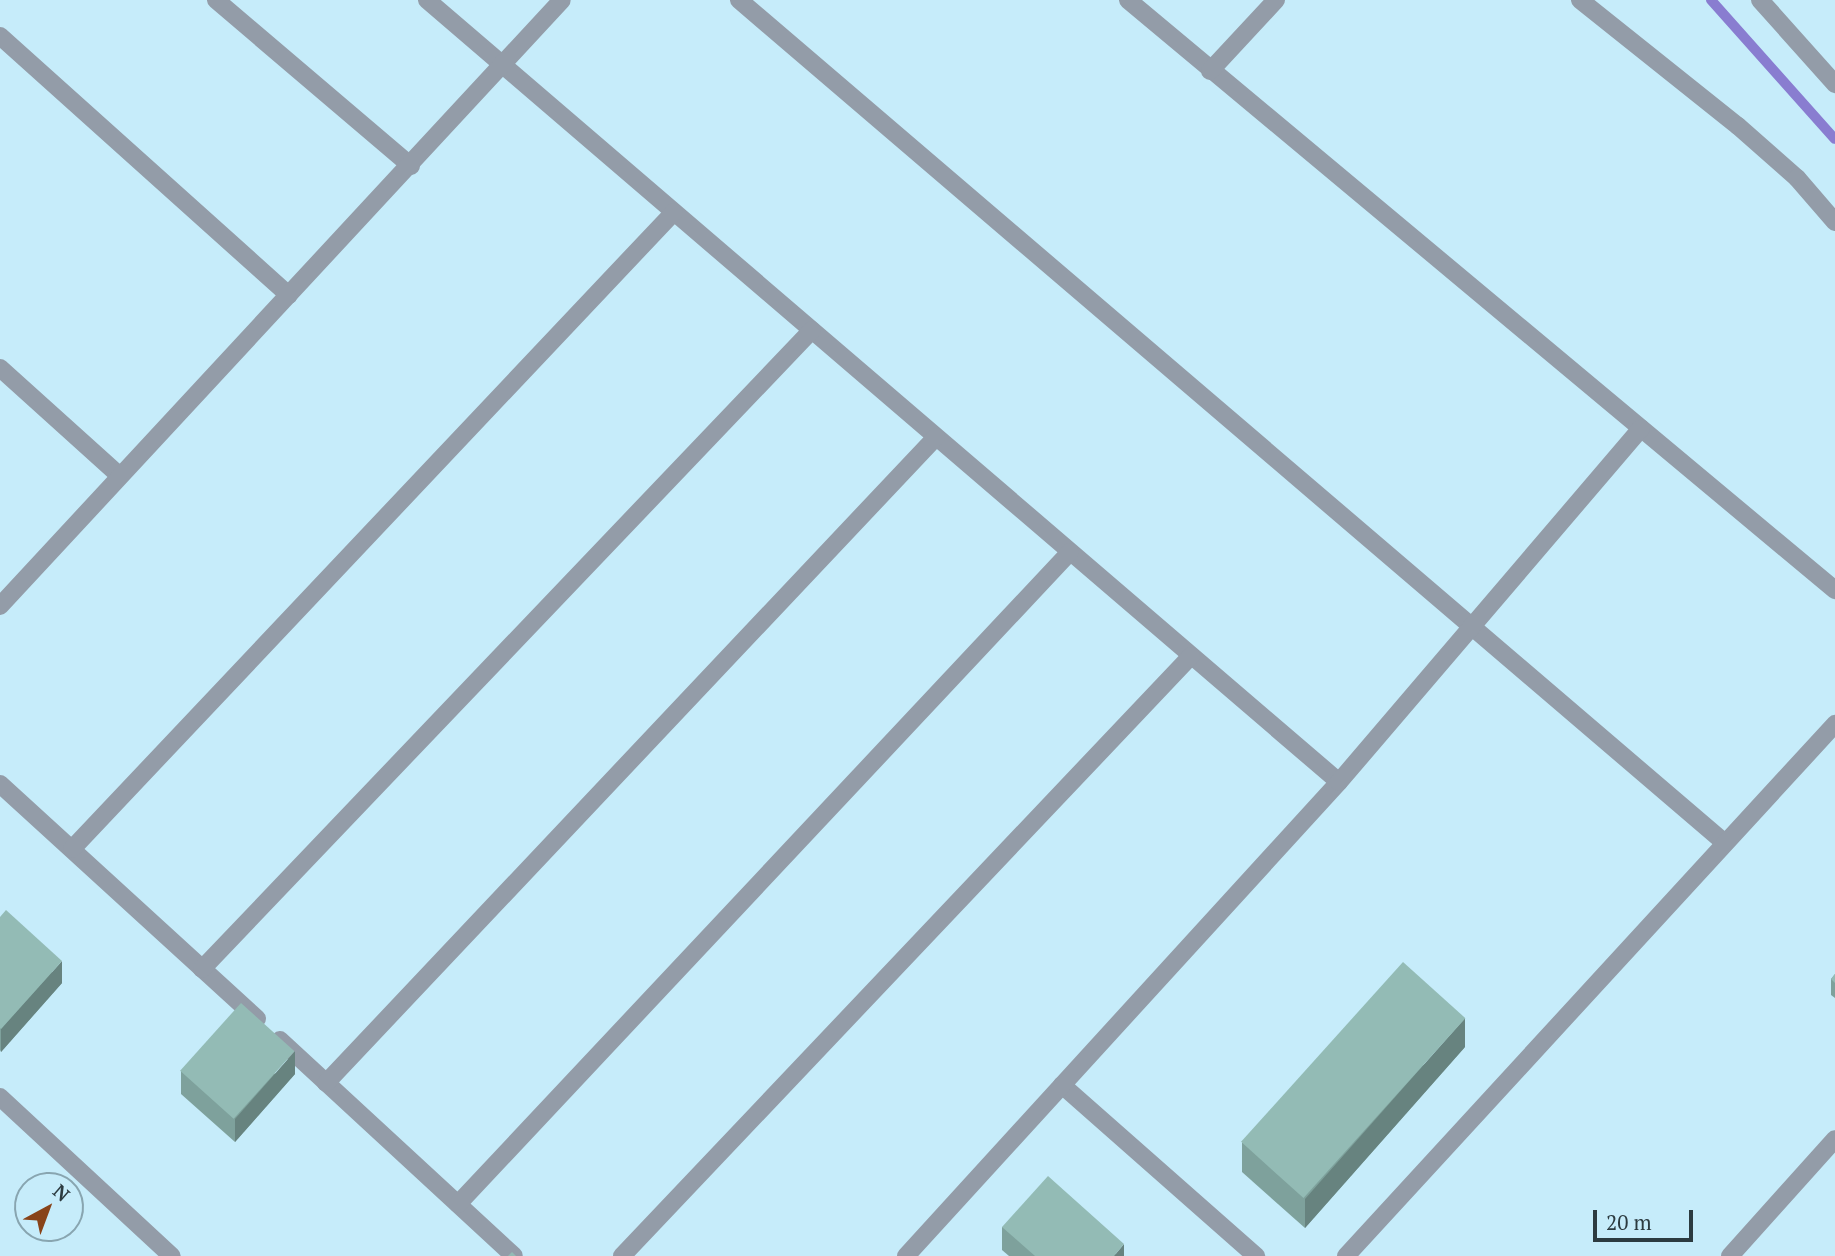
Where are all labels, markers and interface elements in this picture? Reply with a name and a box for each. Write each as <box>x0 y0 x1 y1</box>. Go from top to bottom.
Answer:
north arrow <box>14 1172 84 1242</box>
text: N <box>48 1178 75 1206</box>
scale bar <box>1597 1196 1697 1240</box>
text: 20 m <box>1606 1208 1652 1236</box>

